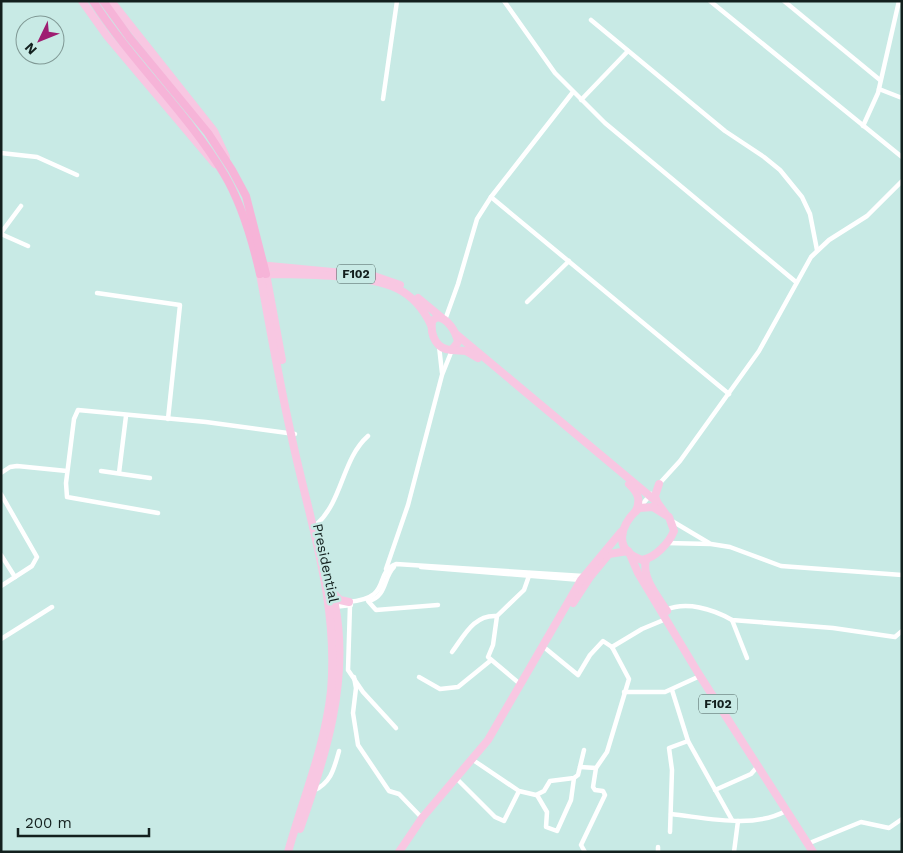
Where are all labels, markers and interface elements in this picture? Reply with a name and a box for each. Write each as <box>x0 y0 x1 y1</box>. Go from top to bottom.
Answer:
north arrow <box>15 15 65 65</box>
text: N <box>21 40 40 58</box>
road number: F102 <box>337 264 375 284</box>
street label: Presidential <box>310 522 342 605</box>
road number: F102 <box>699 694 737 714</box>
scale bar <box>18 806 149 838</box>
text: 200 m <box>25 814 72 832</box>

